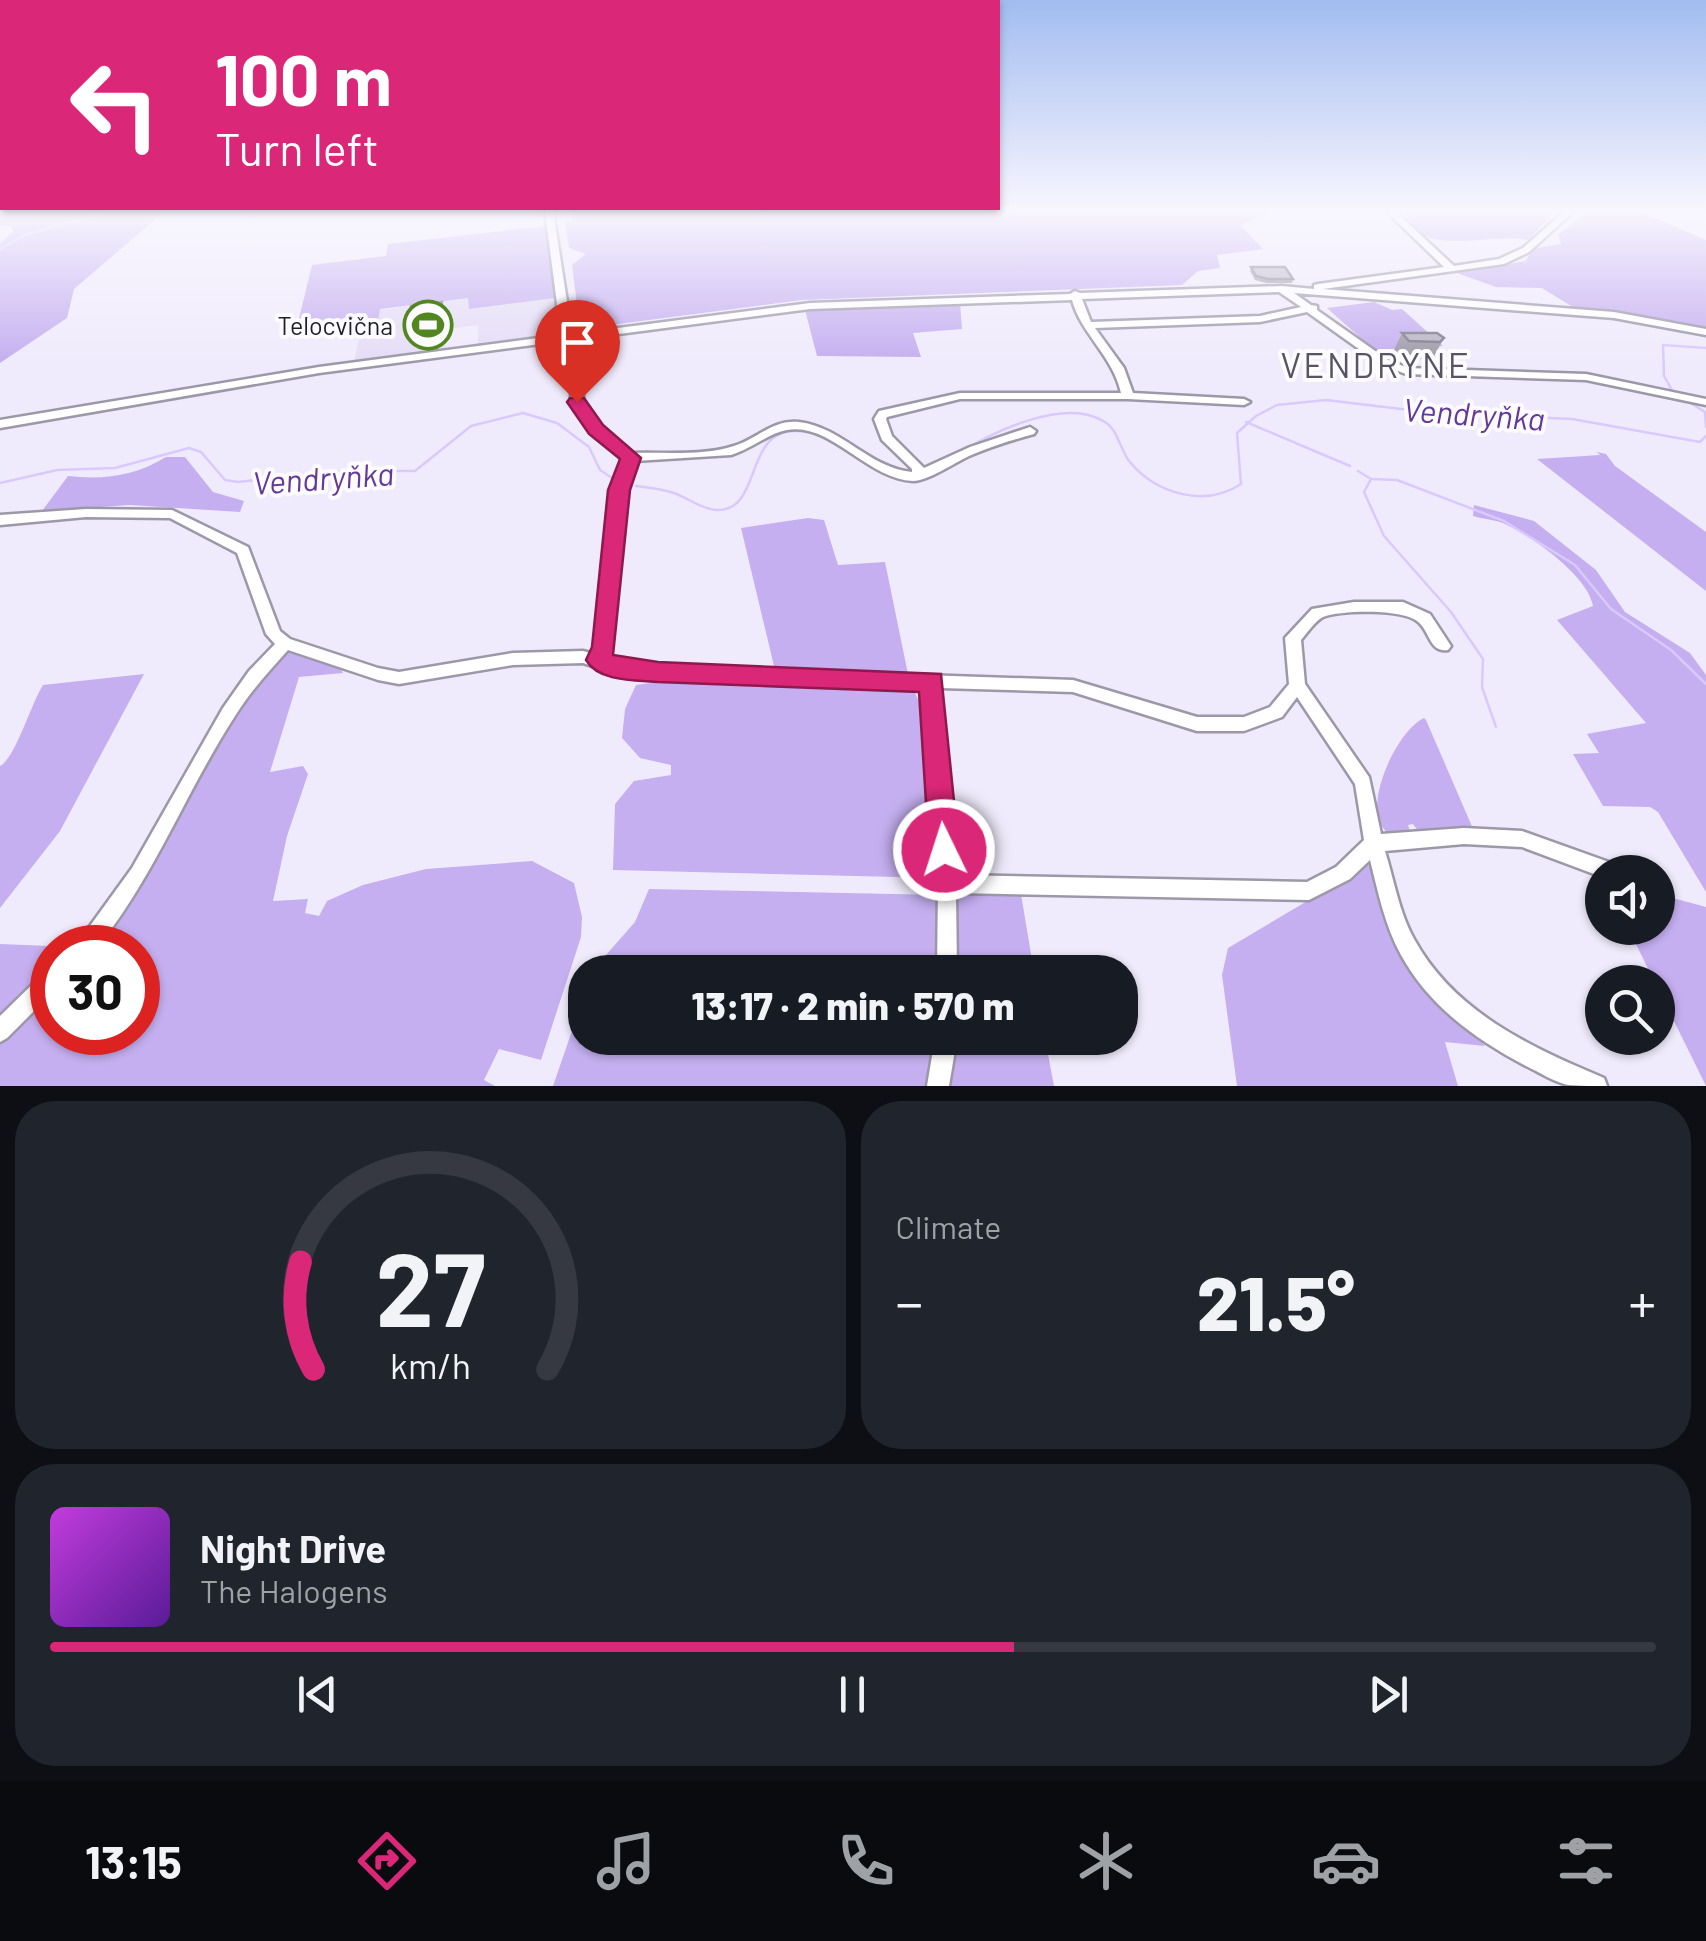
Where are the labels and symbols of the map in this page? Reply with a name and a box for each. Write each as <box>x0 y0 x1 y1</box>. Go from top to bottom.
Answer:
sports icon: Telocvična <box>402 299 454 351</box>
pin <box>535 300 620 403</box>
place label: Telocvična <box>277 310 393 340</box>
district label: VENDRYNE <box>1281 343 1471 385</box>
water label: Vendryňka <box>1402 389 1546 437</box>
water label: Vendryňka <box>251 453 395 501</box>
position arrow <box>892 798 996 902</box>
speed limit sign: 30 <box>30 925 160 1055</box>

